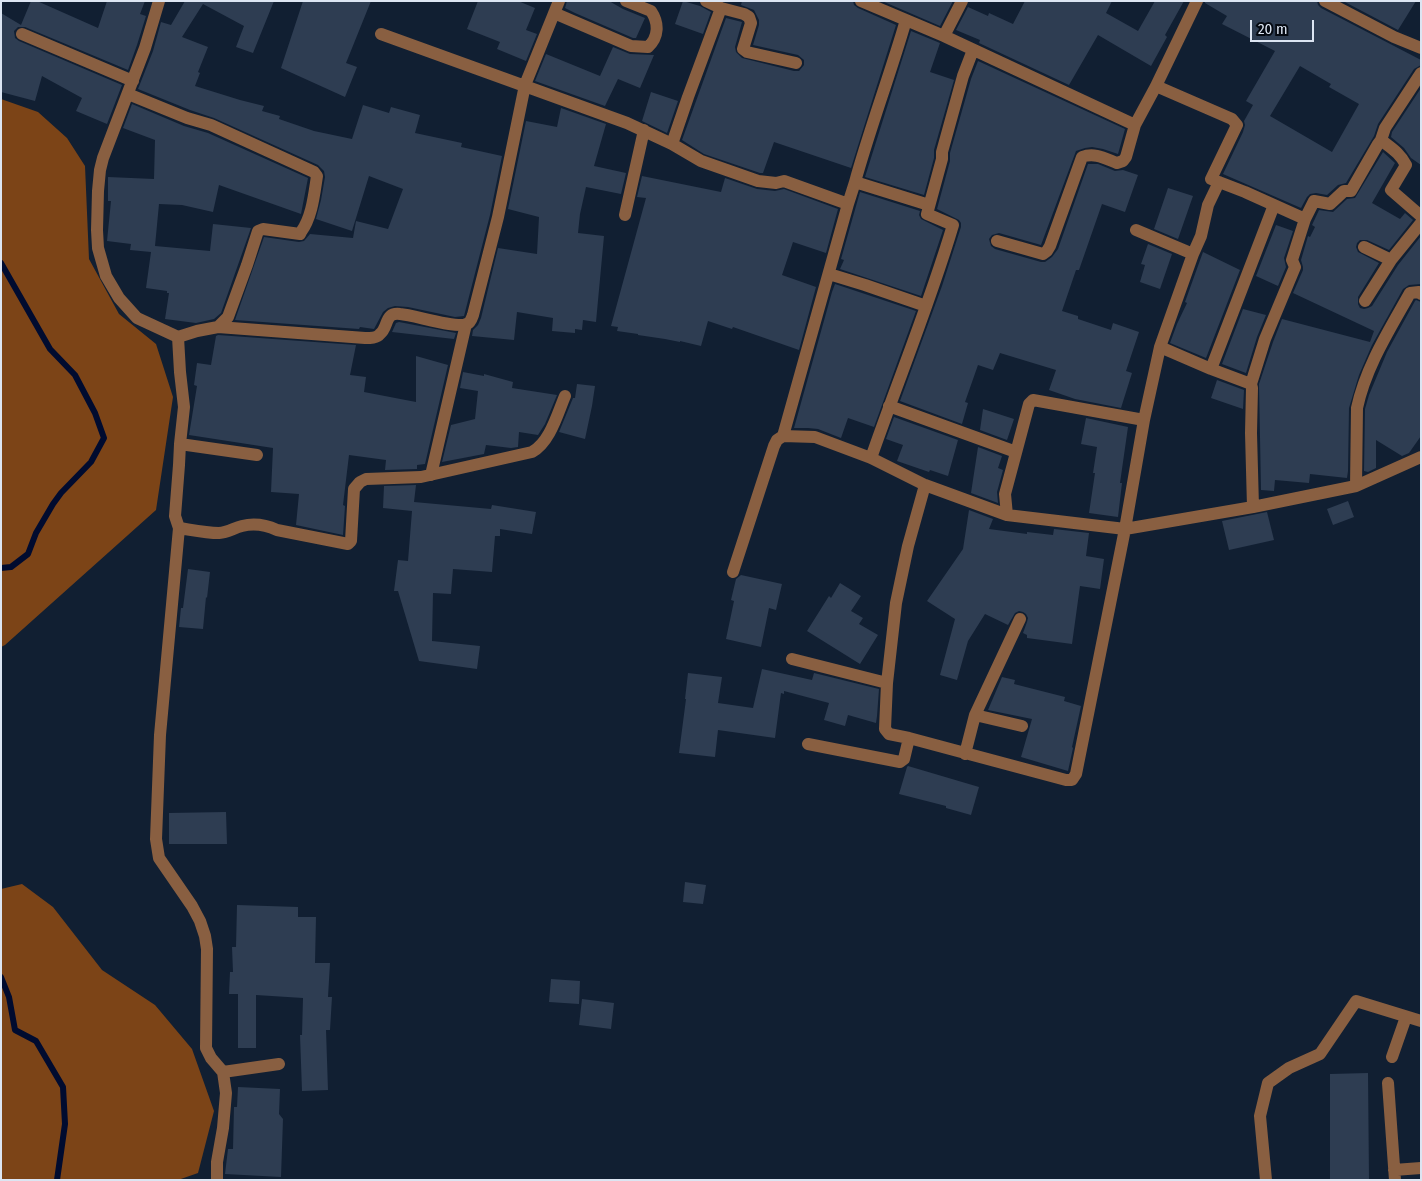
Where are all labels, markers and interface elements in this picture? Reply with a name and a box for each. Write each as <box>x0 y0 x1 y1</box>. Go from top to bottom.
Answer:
scale bar <box>1252 10 1316 42</box>
text: 20 m <box>1258 20 1288 38</box>

